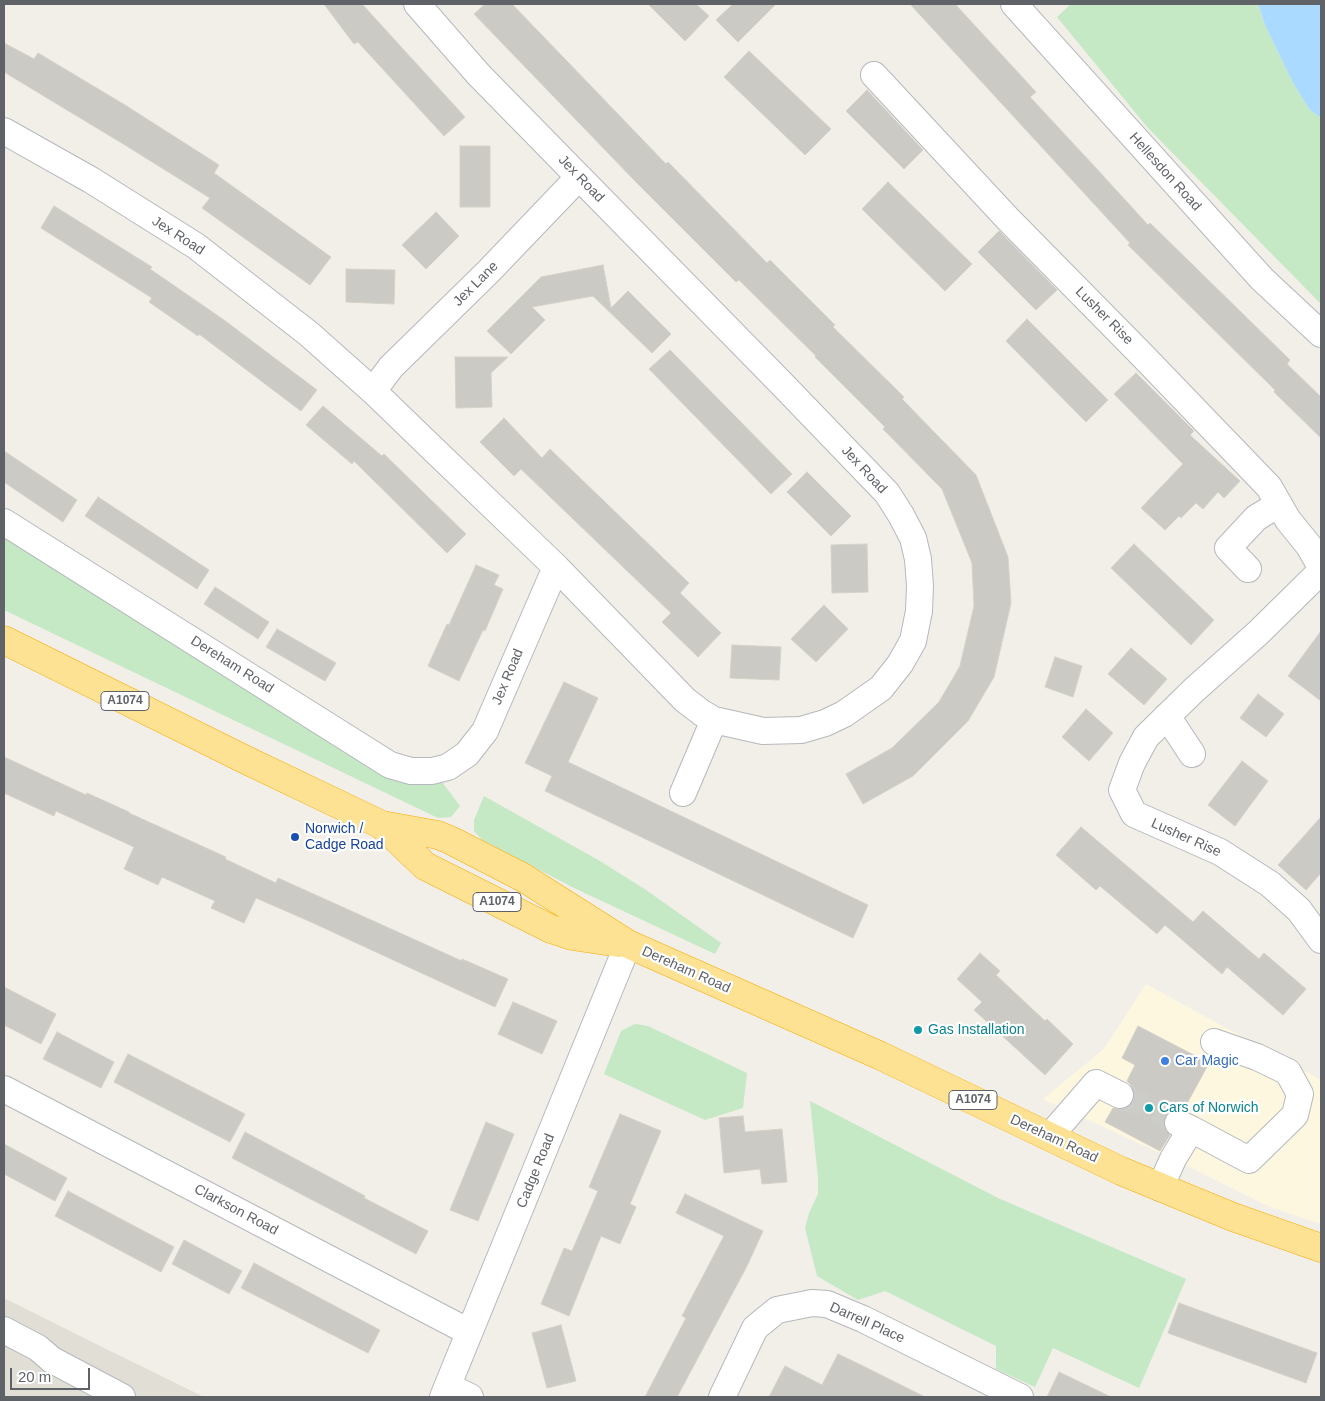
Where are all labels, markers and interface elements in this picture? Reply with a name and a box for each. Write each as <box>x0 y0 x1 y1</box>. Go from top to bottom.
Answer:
street label: Hellesdon Road <box>1125 129 1205 215</box>
street label: Jex Road <box>554 152 608 206</box>
street label: Jex Road <box>149 213 207 259</box>
street label: Jex Lane <box>450 258 502 310</box>
street label: Lusher Rise <box>1072 284 1136 348</box>
street label: Jex Road <box>838 443 890 497</box>
street label: Dereham Road <box>187 633 277 697</box>
street label: Jex Road <box>489 646 527 708</box>
road number: A1074 <box>101 691 149 710</box>
street label: Lusher Rise <box>1148 815 1224 861</box>
place label: Norwich / Cadge Road <box>305 821 384 854</box>
marker: Norwich / Cadge Road <box>289 831 301 843</box>
road number: A1074 <box>473 892 521 912</box>
street label: Dereham Road <box>639 943 733 997</box>
place label: Gas Installation <box>928 1022 1024 1038</box>
marker: Gas Installation <box>912 1024 924 1036</box>
place label: Car Magic <box>1175 1053 1239 1069</box>
marker: Car Magic <box>1159 1055 1171 1067</box>
road number: A1074 <box>949 1090 997 1110</box>
place label: Cars of Norwich <box>1159 1100 1259 1116</box>
marker: Cars of Norwich <box>1143 1102 1155 1114</box>
street label: Dereham Road <box>1007 1111 1101 1167</box>
street label: Cadge Road <box>513 1131 559 1211</box>
street label: Clarkson Road <box>191 1181 281 1239</box>
street label: Darrell Place <box>827 1299 907 1347</box>
scale bar <box>12 1358 92 1390</box>
text: 20 m <box>18 1368 51 1385</box>

